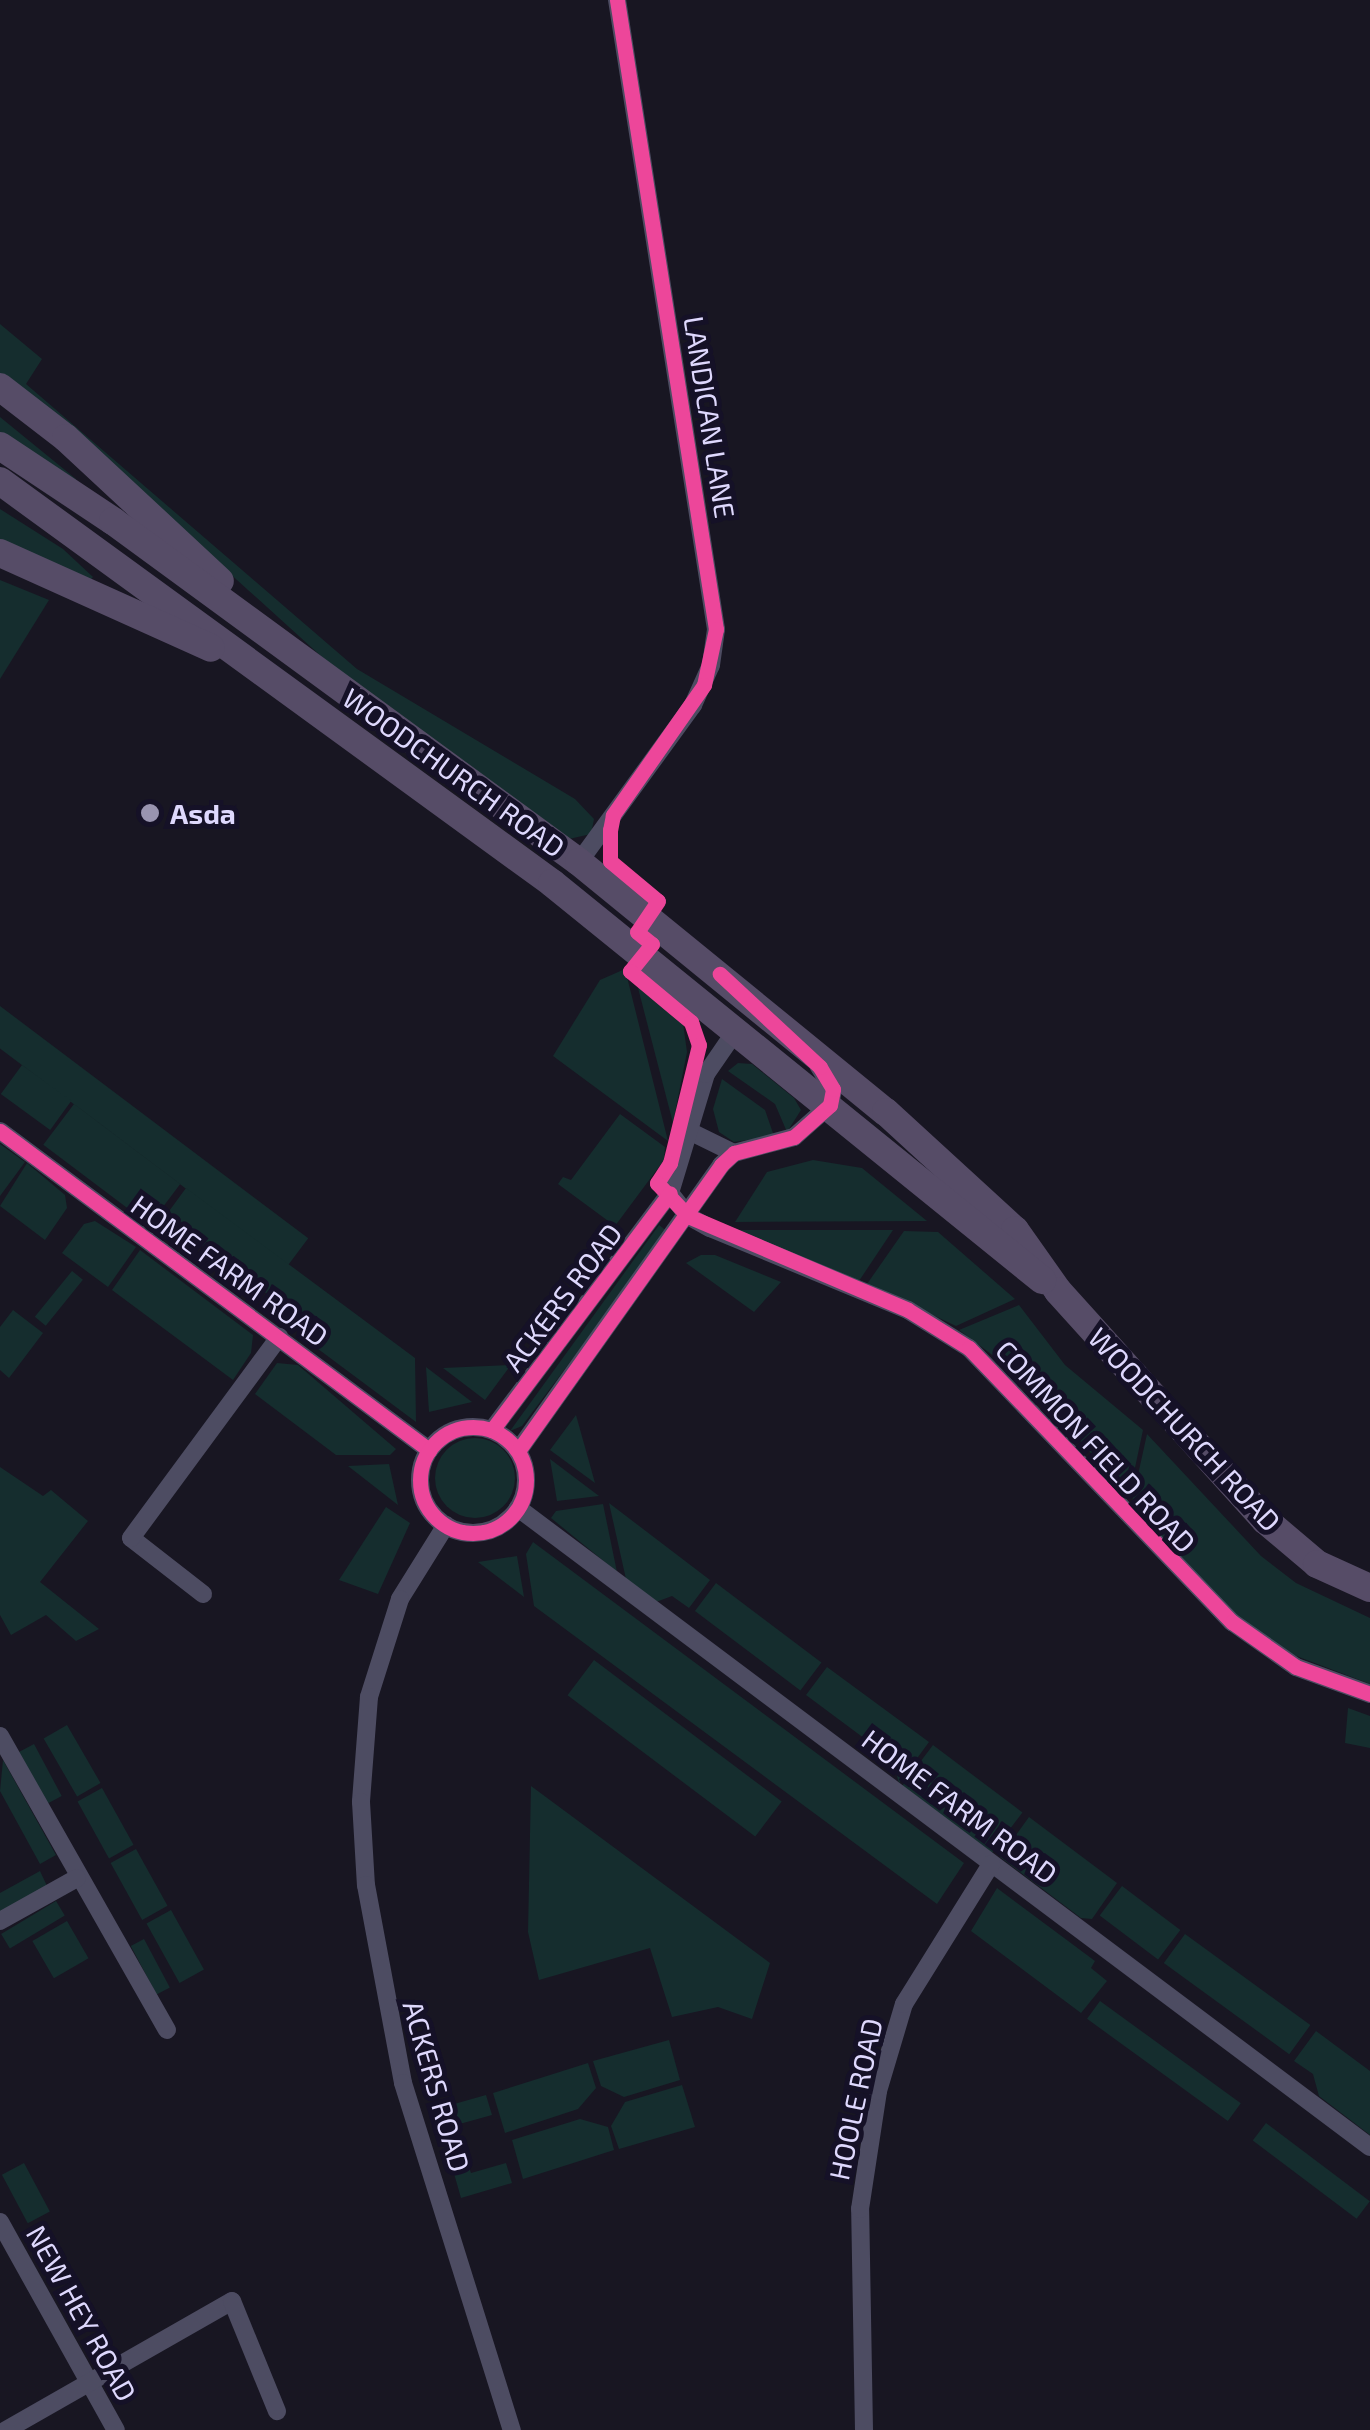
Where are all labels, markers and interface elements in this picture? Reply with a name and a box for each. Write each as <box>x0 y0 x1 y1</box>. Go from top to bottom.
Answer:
street label: LANDICAN LANE <box>677 314 743 520</box>
street label: WOODCHURCH ROAD <box>337 680 571 864</box>
place label: Asda <box>170 796 236 830</box>
marker: Asda <box>139 802 161 824</box>
street label: HOME FARM ROAD <box>125 1187 335 1353</box>
street label: ACKERS ROAD <box>495 1216 629 1378</box>
street label: WOODCHURCH ROAD <box>1082 1320 1288 1538</box>
street label: COMMON FIELD ROAD <box>989 1333 1203 1559</box>
street label: HOME FARM ROAD <box>856 1722 1064 1890</box>
street label: ACKERS ROAD <box>397 1997 477 2175</box>
street label: HOOLE ROAD <box>821 2015 889 2183</box>
street label: NEW HEY ROAD <box>20 2219 144 2407</box>

